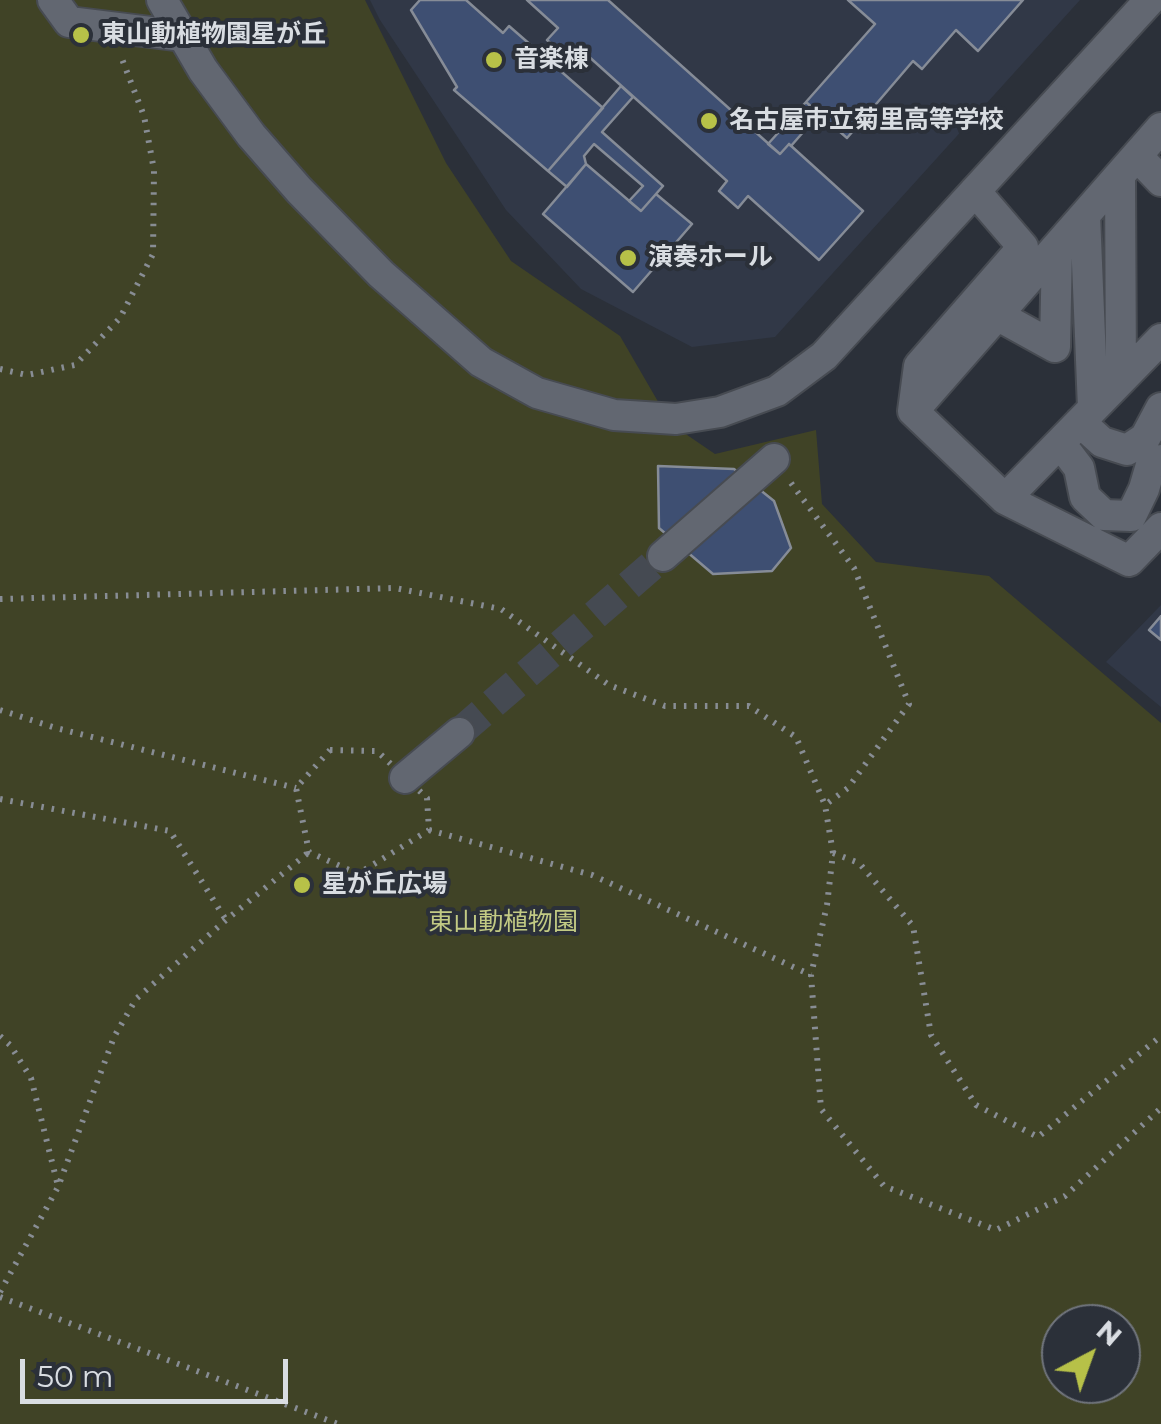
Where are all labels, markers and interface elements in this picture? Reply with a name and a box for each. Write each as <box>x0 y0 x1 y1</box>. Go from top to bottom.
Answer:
place label: 東山動植物園星が丘 <box>101 20 326 50</box>
marker: 東山動植物園星が丘 <box>70 24 92 46</box>
place label: 音楽棟 <box>514 45 589 75</box>
marker: 音楽棟 <box>483 49 505 71</box>
place label: 名古屋市立菊里高等学校 <box>729 106 1004 136</box>
marker: 名古屋市立菊里高等学校 <box>698 110 720 132</box>
place label: 演奏ホール <box>648 243 773 273</box>
marker: 演奏ホール <box>617 247 639 269</box>
place label: 星が丘広場 <box>322 870 447 900</box>
marker: 星が丘広場 <box>291 874 313 896</box>
park label: 東山動植物園 <box>428 908 578 938</box>
north arrow <box>1041 1304 1141 1404</box>
text: N <box>1090 1313 1129 1353</box>
scale bar <box>25 1339 292 1401</box>
text: 50 m <box>37 1358 114 1395</box>

